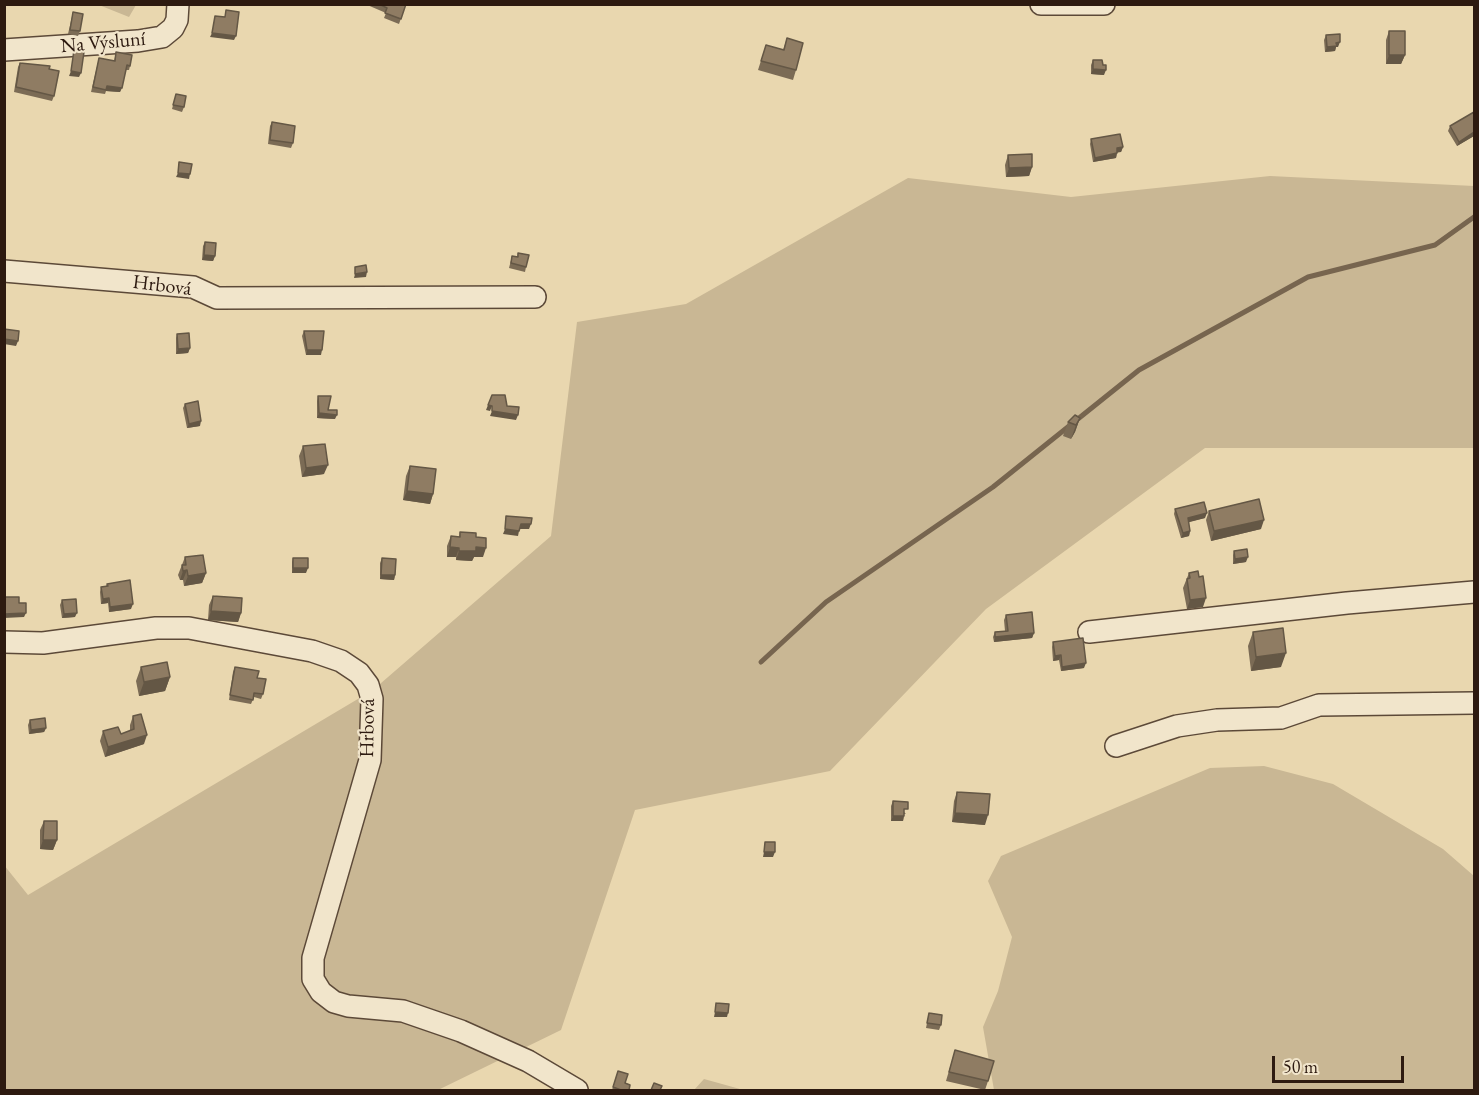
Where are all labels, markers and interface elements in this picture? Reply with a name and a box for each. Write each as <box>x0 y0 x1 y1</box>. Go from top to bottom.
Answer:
street label: Na Výsluní <box>59 27 147 59</box>
street label: Hrbová <box>131 270 193 302</box>
street label: Hrbová <box>355 698 381 758</box>
scale bar <box>1275 1044 1407 1082</box>
text: 50 m <box>1283 1055 1318 1078</box>

